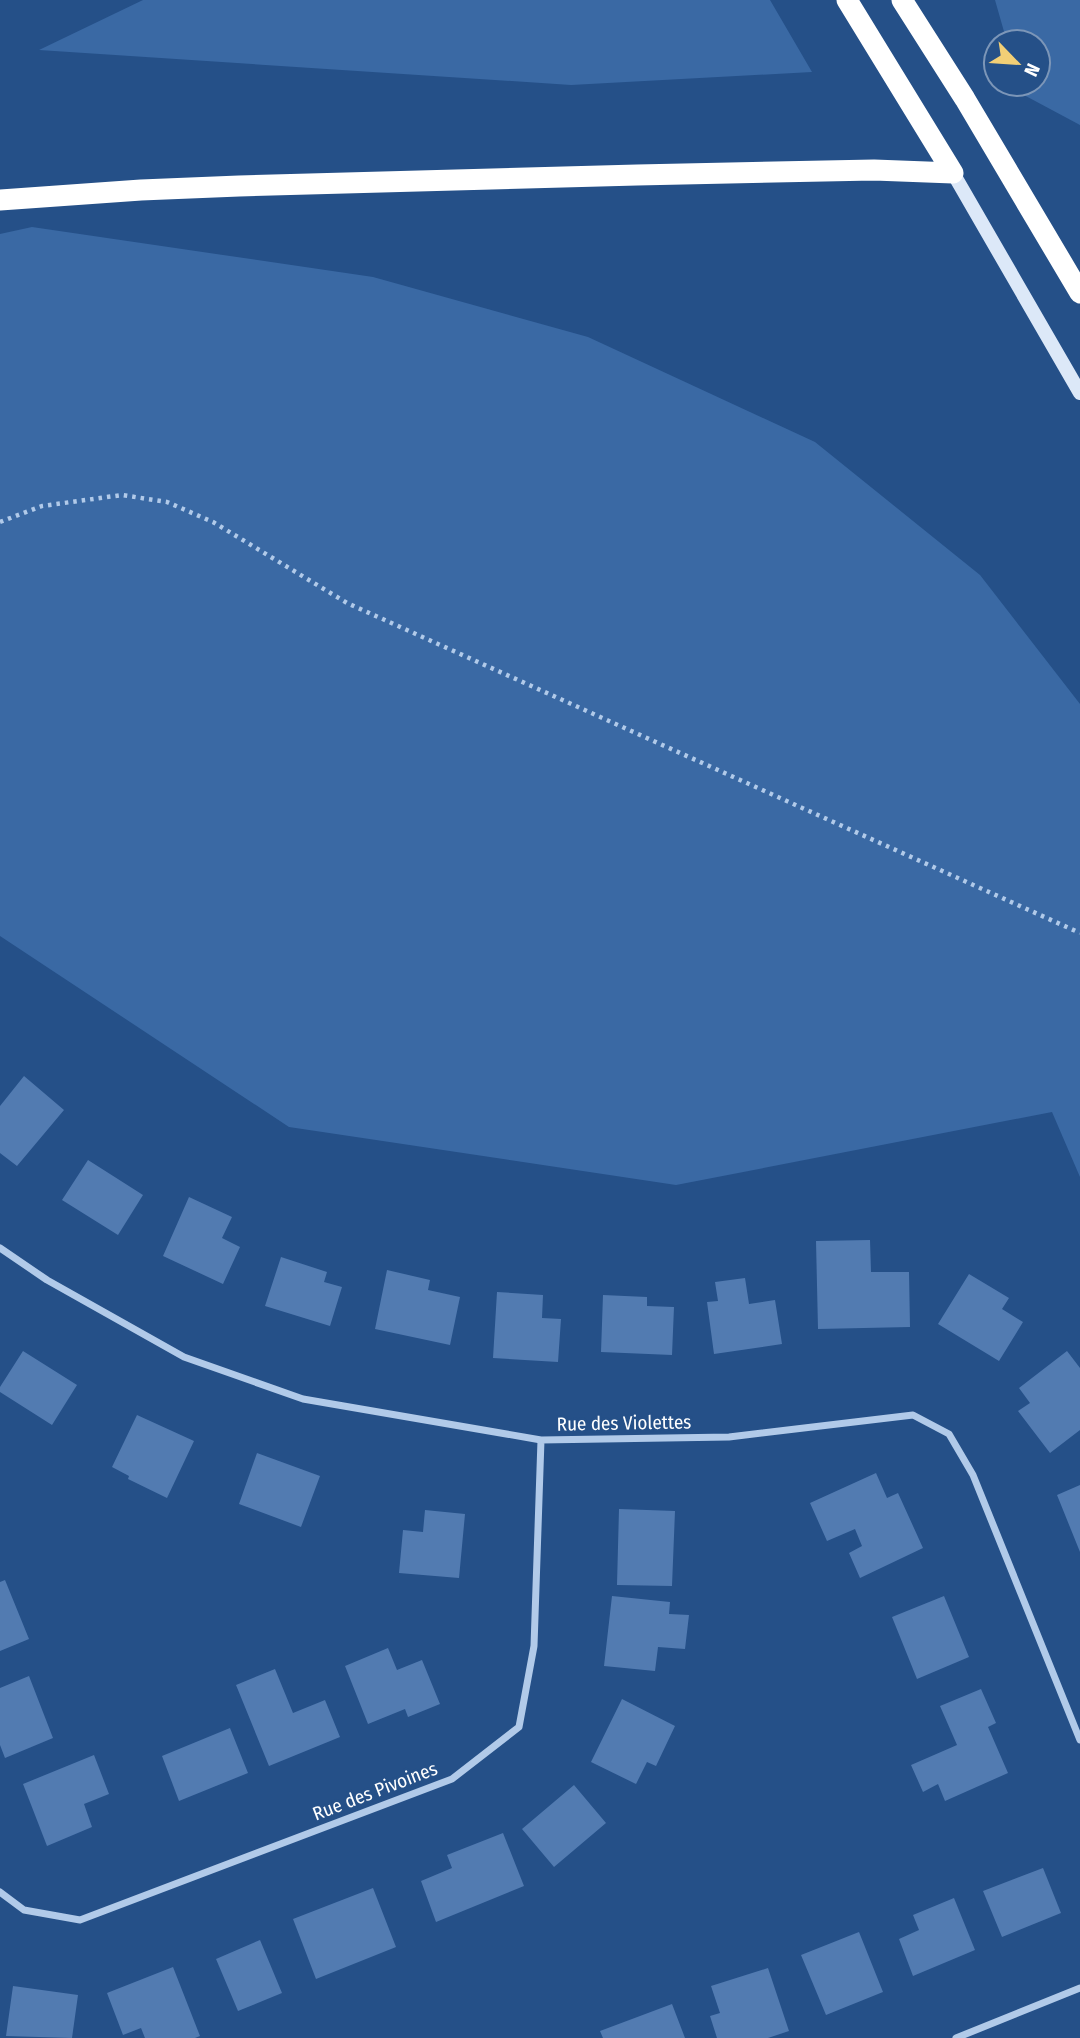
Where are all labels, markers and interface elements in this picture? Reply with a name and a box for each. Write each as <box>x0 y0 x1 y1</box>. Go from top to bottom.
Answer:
north arrow <box>982 28 1052 98</box>
text: N <box>1019 60 1045 80</box>
street label: Rue des Violettes <box>556 1410 692 1436</box>
street label: Rue des Pivoines <box>309 1757 441 1825</box>

